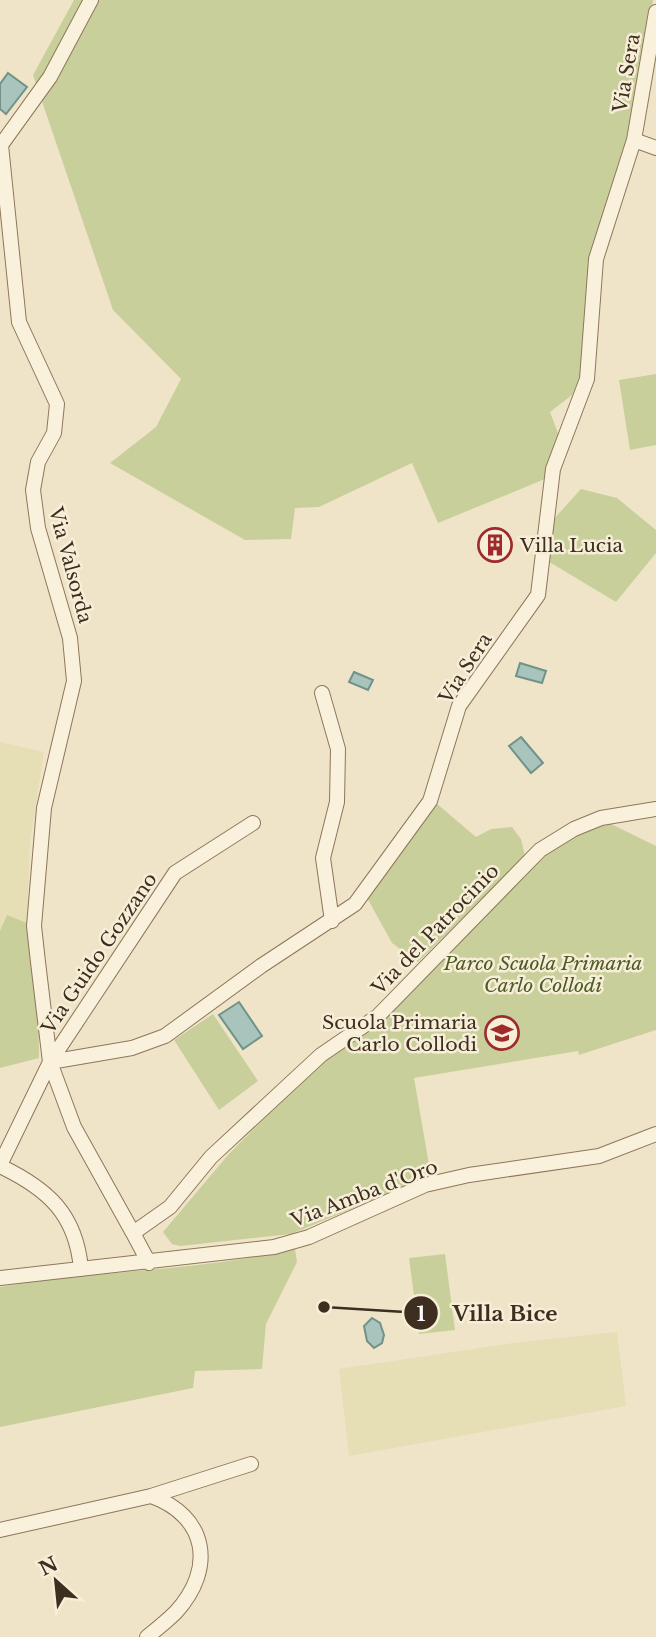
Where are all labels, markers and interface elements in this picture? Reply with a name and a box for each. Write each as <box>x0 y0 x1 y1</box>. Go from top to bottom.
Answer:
street label: Via Sera <box>608 31 645 115</box>
street label: Via Valsorda <box>44 504 97 626</box>
building icon: Villa Lucia <box>476 526 514 564</box>
place label: Villa Lucia <box>519 534 624 557</box>
street label: Via Sera <box>434 628 497 709</box>
street label: Via del Patrocinio <box>366 859 504 1000</box>
street label: Via Guido Gozzano <box>36 868 162 1039</box>
park label: Parco Scuola Primaria Carlo Collodi <box>443 952 643 997</box>
place label: Scuola Primaria Carlo Collodi <box>322 1011 478 1056</box>
school or university icon: Scuola Primaria Carlo Collodi <box>483 1014 521 1052</box>
street label: Via Amba d'Oro <box>287 1155 441 1232</box>
callout: Villa Bice <box>404 1292 572 1334</box>
text: 1 <box>416 1301 426 1327</box>
text: Villa Bice <box>451 1301 558 1327</box>
north arrow <box>21 1546 91 1616</box>
text: N <box>35 1552 62 1581</box>

